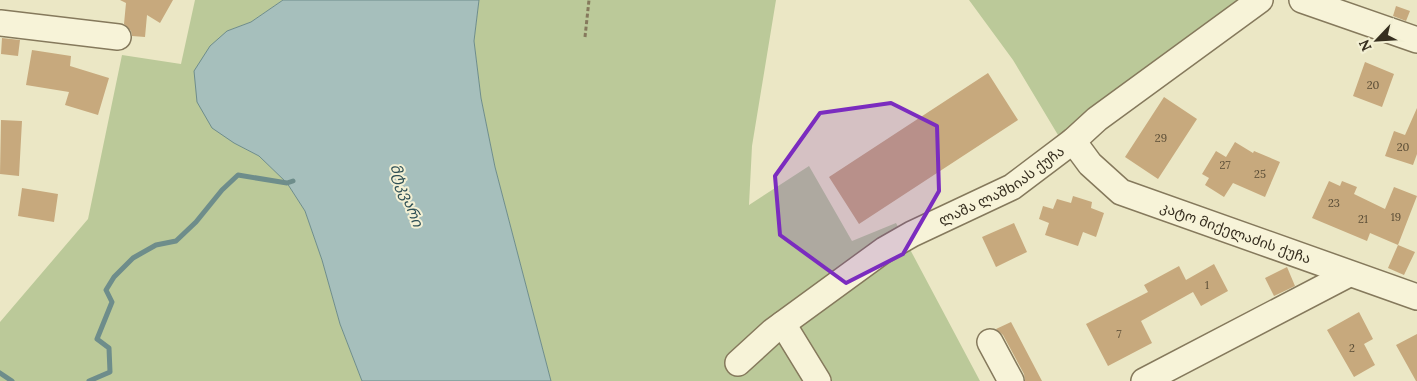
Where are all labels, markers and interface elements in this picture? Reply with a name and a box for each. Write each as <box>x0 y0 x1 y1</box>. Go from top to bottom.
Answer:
north arrow <box>1352 15 1402 65</box>
text: N <box>1355 37 1376 54</box>
house number: 20 <box>1367 78 1380 92</box>
house number: 29 <box>1155 131 1167 145</box>
house number: 20 <box>1397 140 1410 154</box>
street label: ლაშა ლაშხიას ქუჩა <box>936 142 1068 229</box>
house number: 27 <box>1220 158 1230 172</box>
water label: მტკვარი <box>386 161 428 231</box>
house number: 25 <box>1254 167 1266 181</box>
house number: 23 <box>1328 196 1340 210</box>
street label: კატო მიქელაძის ქუჩა <box>1158 198 1313 268</box>
house number: 19 <box>1391 210 1401 224</box>
house number: 21 <box>1358 212 1368 226</box>
house number: 1 <box>1205 278 1209 292</box>
house number: 7 <box>1116 327 1122 341</box>
house number: 2 <box>1349 341 1355 355</box>

